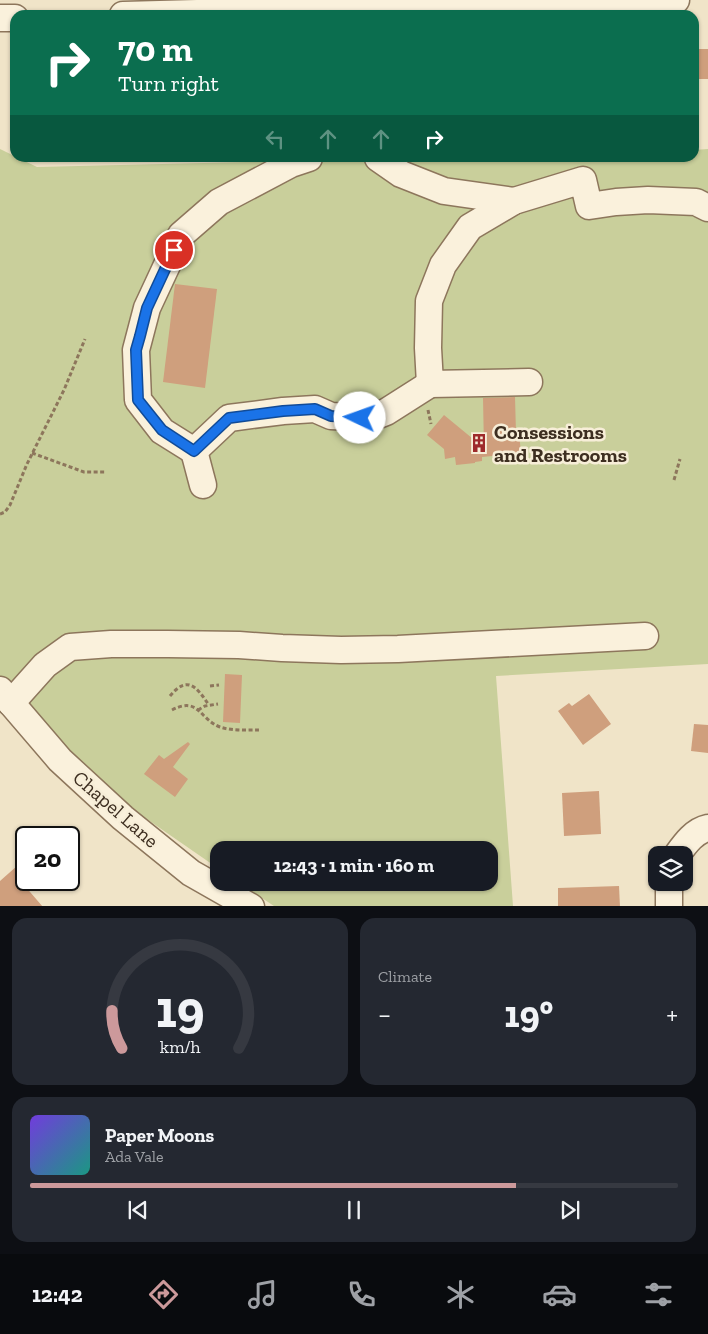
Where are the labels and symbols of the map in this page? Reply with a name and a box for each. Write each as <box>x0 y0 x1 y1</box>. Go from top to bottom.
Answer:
pin <box>153 229 195 271</box>
position arrow <box>333 391 385 443</box>
place label: Consessions and Restrooms <box>494 420 627 467</box>
building icon: Consessions and Restrooms <box>468 432 490 454</box>
street label: Chapel Lane <box>68 765 164 853</box>
speed limit sign: 20 <box>15 826 80 891</box>

